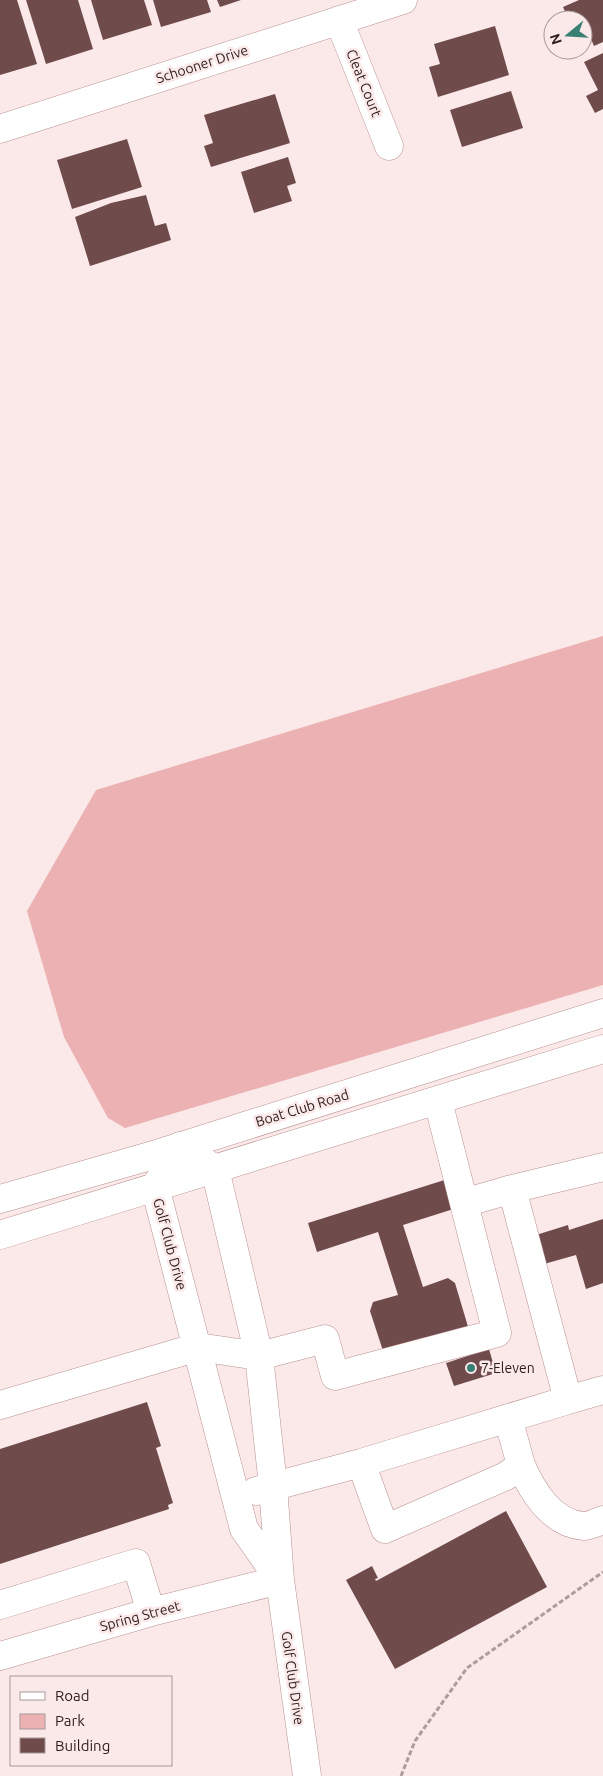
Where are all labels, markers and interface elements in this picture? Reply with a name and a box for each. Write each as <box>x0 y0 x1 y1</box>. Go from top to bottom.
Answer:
north arrow <box>543 10 593 60</box>
text: N <box>546 32 565 46</box>
street label: Schooner Drive <box>154 42 250 86</box>
street label: Cleat Court <box>343 47 385 120</box>
street label: Boat Club Road <box>253 1086 351 1130</box>
street label: Golf Club Drive <box>150 1196 190 1292</box>
place label: 7-Eleven <box>481 1360 535 1376</box>
marker: 7-Eleven <box>465 1362 477 1374</box>
street label: Spring Street <box>98 1597 182 1634</box>
street label: Golf Club Drive <box>279 1630 307 1726</box>
legend <box>10 1676 172 1766</box>
text: Road <box>55 1687 90 1704</box>
text: Park <box>55 1712 85 1729</box>
text: Building <box>55 1737 110 1754</box>

